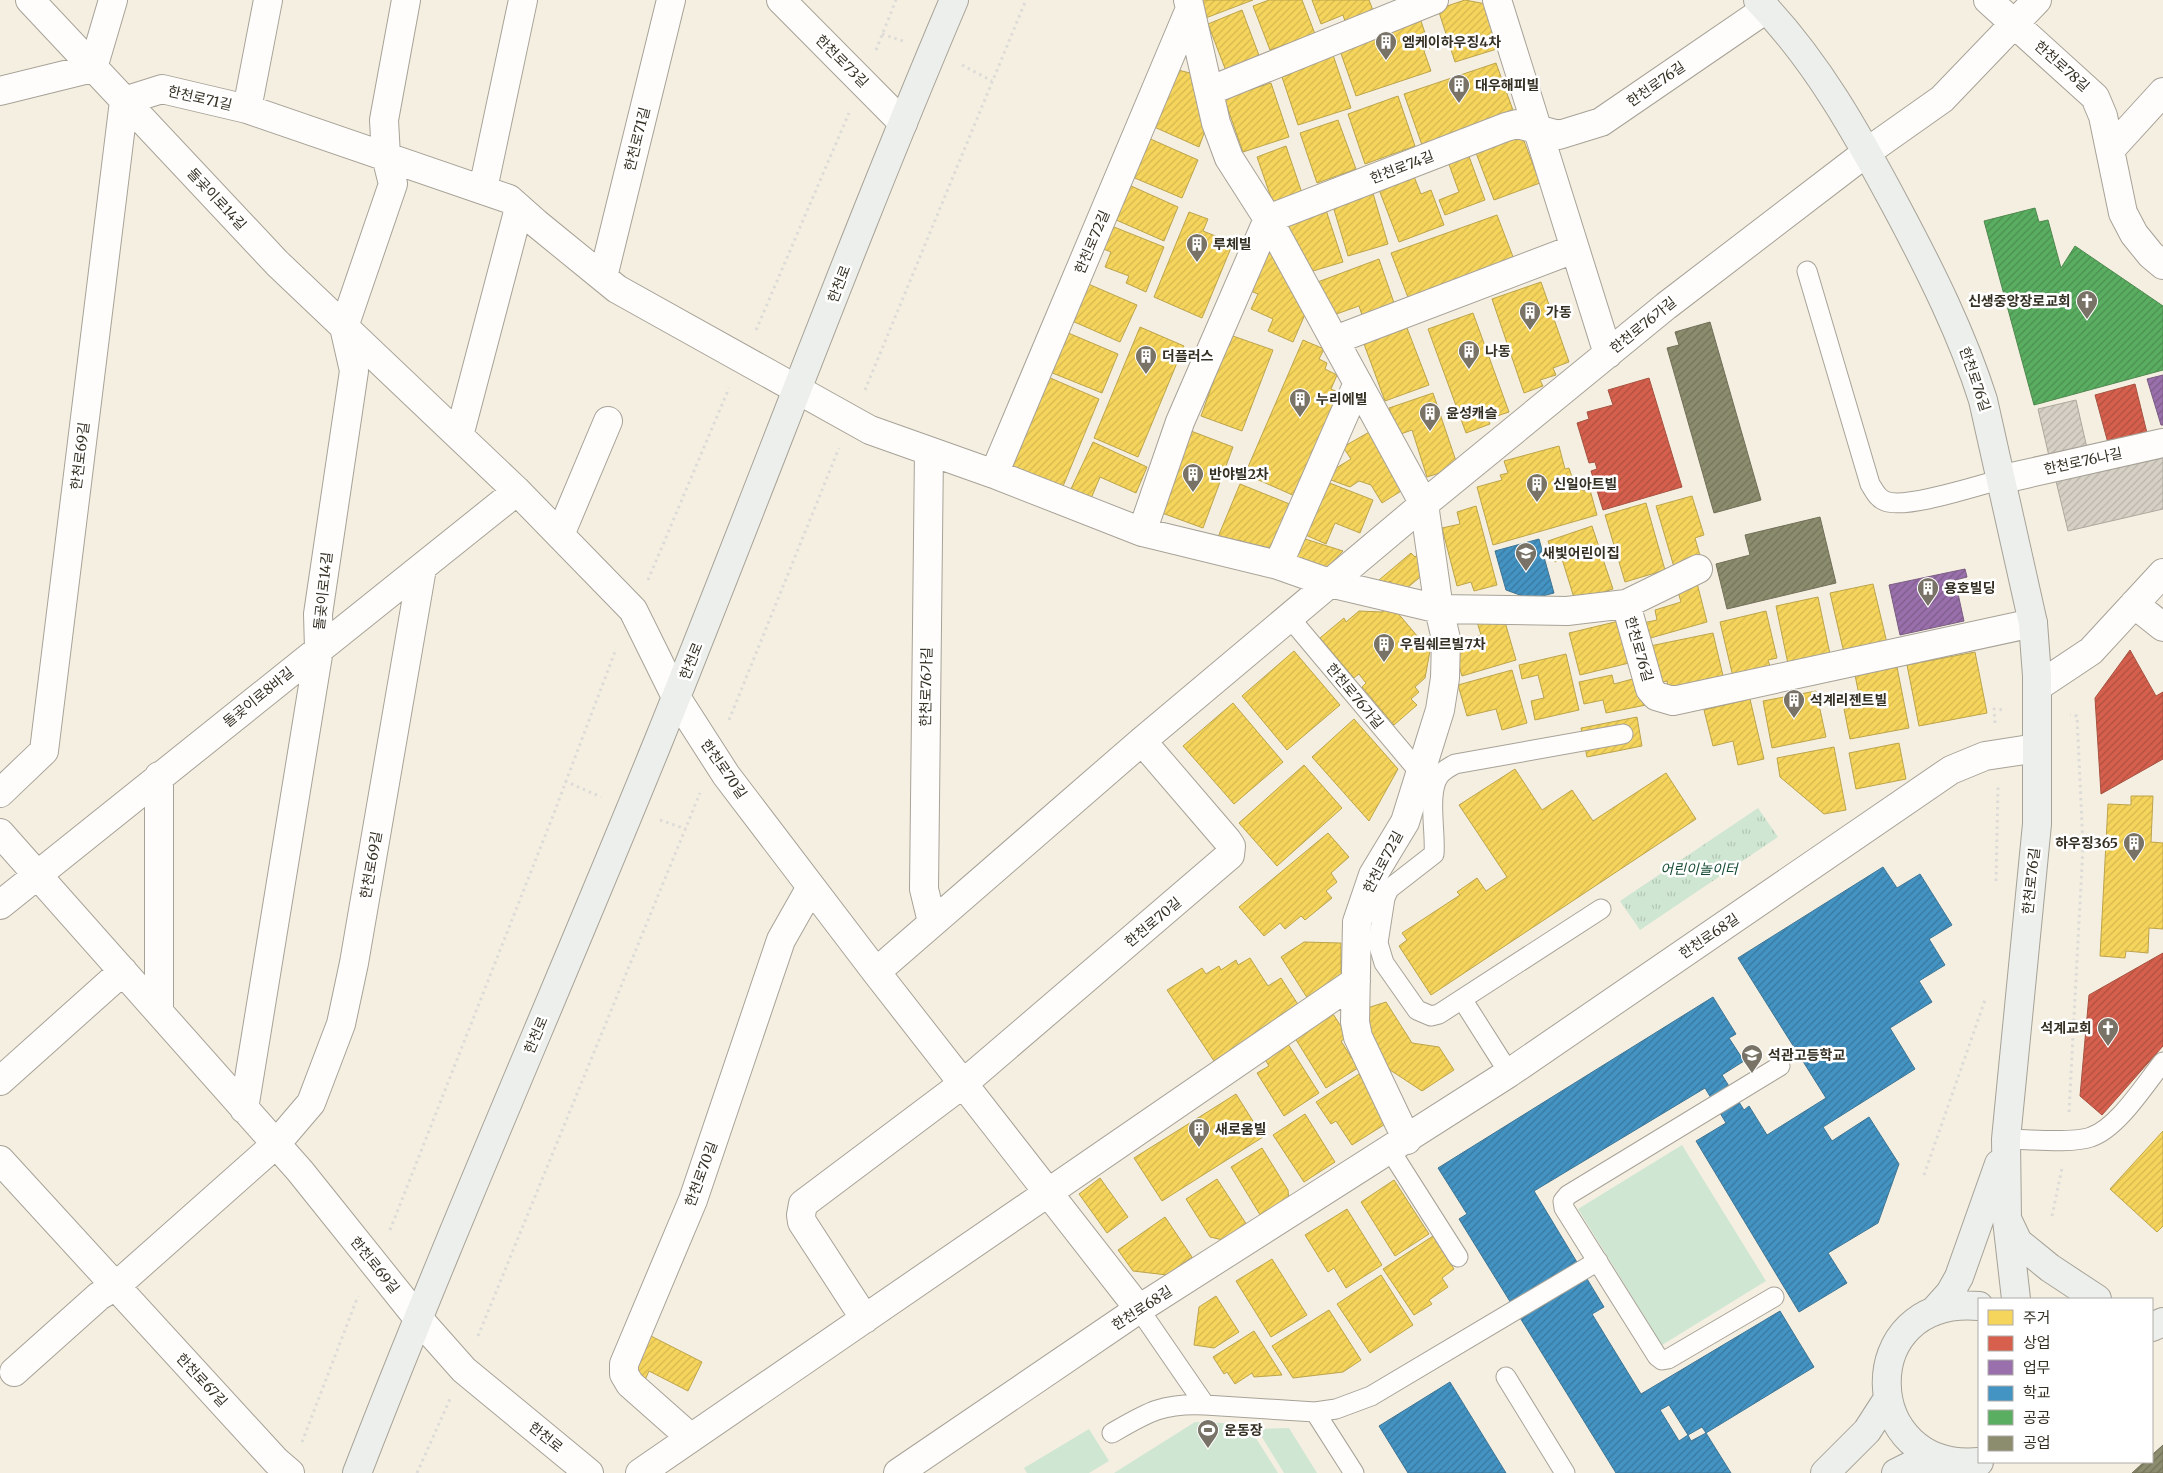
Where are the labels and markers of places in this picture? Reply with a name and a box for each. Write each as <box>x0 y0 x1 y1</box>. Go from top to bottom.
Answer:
building icon: 엠케이하우징4차 <box>1374 30 1398 61</box>
place label: 엠케이하우징4차 <box>1402 33 1501 51</box>
building icon: 대우해피빌 <box>1447 73 1471 104</box>
place label: 대우해피빌 <box>1475 76 1539 94</box>
building icon: 루체빌 <box>1185 232 1209 263</box>
place label: 루체빌 <box>1213 235 1252 253</box>
church icon: 신생중앙장로교회 <box>2075 289 2099 320</box>
place label: 신생중앙장로교회 <box>1968 292 2071 310</box>
building icon: 가동 <box>1518 300 1542 331</box>
place label: 가동 <box>1546 303 1572 321</box>
building icon: 나동 <box>1457 339 1481 370</box>
place label: 나동 <box>1485 342 1511 360</box>
building icon: 더플러스 <box>1134 344 1158 375</box>
place label: 더플러스 <box>1162 347 1214 365</box>
building icon: 누리에빌 <box>1288 387 1312 418</box>
place label: 누리에빌 <box>1316 390 1368 408</box>
building icon: 윤성캐슬 <box>1418 401 1442 432</box>
place label: 윤성캐슬 <box>1446 404 1498 422</box>
building icon: 반야빌2차 <box>1181 462 1205 493</box>
place label: 반야빌2차 <box>1209 465 1269 483</box>
building icon: 신일아트빌 <box>1525 472 1549 503</box>
place label: 신일아트빌 <box>1553 475 1617 493</box>
school or university icon: 새빛어린이집 <box>1514 541 1538 572</box>
place label: 새빛어린이집 <box>1542 544 1619 562</box>
building icon: 용호빌딩 <box>1916 576 1940 607</box>
place label: 용호빌딩 <box>1944 579 1996 597</box>
building icon: 우림쉐르빌7차 <box>1372 632 1396 663</box>
place label: 우림쉐르빌7차 <box>1400 635 1486 653</box>
building icon: 석계리젠트빌 <box>1782 688 1806 719</box>
place label: 석계리젠트빌 <box>1810 691 1887 709</box>
building icon: 하우징365 <box>2122 831 2146 862</box>
place label: 하우징365 <box>2055 834 2118 852</box>
church icon: 석계교회 <box>2096 1016 2120 1047</box>
place label: 석계교회 <box>2040 1019 2092 1037</box>
school or university icon: 석관고등학교 <box>1740 1043 1764 1074</box>
place label: 석관고등학교 <box>1768 1046 1845 1064</box>
building icon: 새로움빌 <box>1187 1117 1211 1148</box>
place label: 새로움빌 <box>1215 1120 1267 1138</box>
sports icon: 운동장 <box>1196 1418 1220 1449</box>
place label: 운동장 <box>1224 1421 1263 1439</box>

